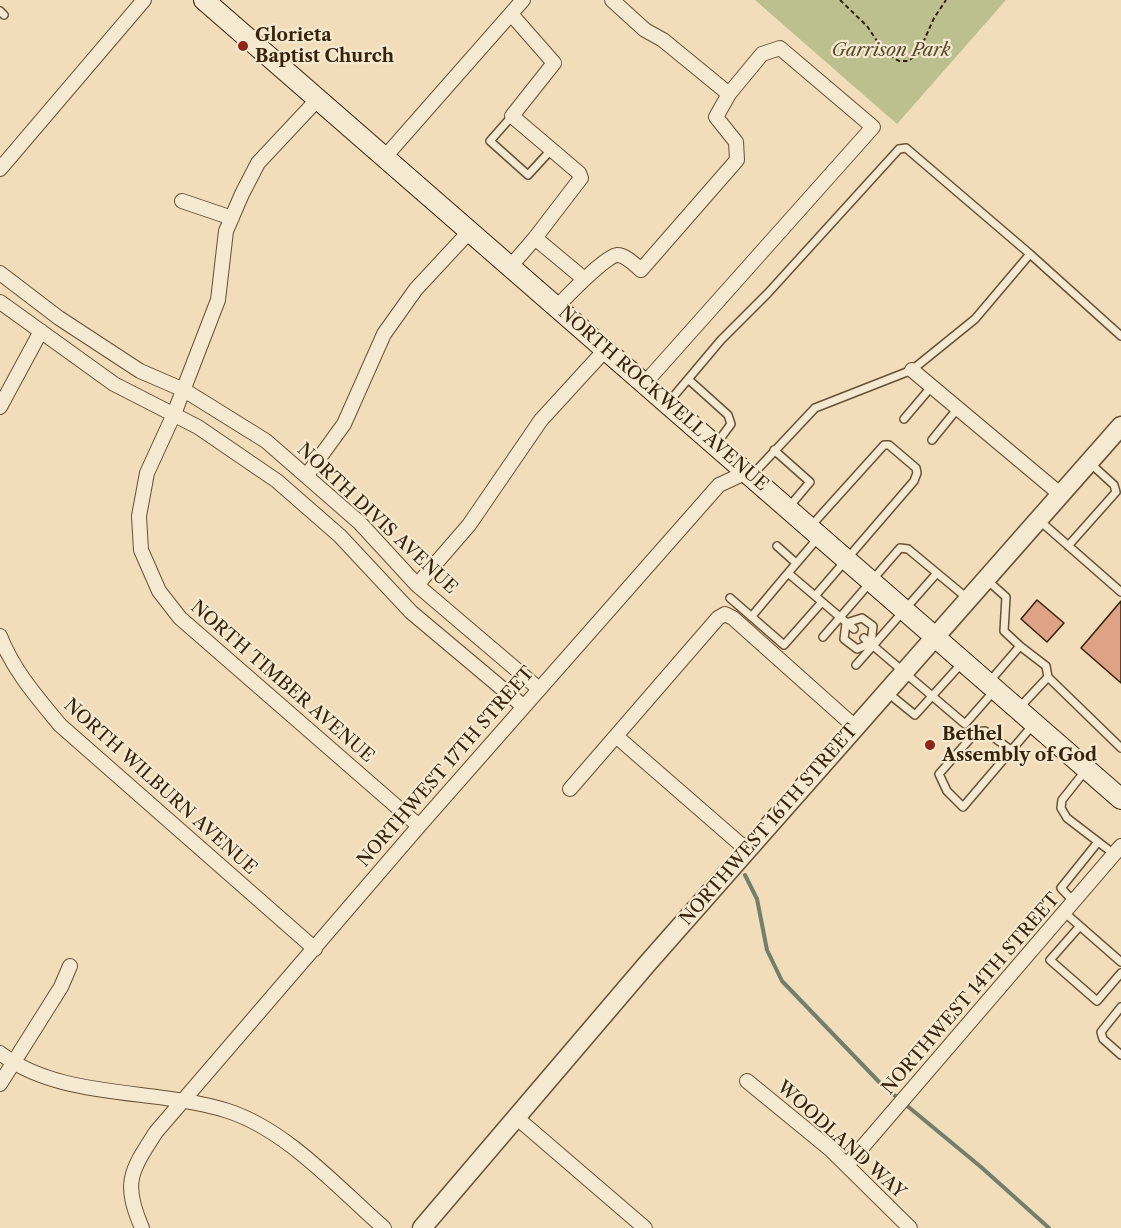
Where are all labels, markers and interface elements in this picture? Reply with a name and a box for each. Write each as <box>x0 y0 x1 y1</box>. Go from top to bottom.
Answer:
place label: Glorieta Baptist Church <box>255 25 394 68</box>
marker: Glorieta Baptist Church <box>236 39 250 53</box>
park label: Garrison Park <box>832 40 950 62</box>
street label: NORTH ROCKWELL AVENUE <box>554 302 772 496</box>
street label: NORTH DIVIS AVENUE <box>292 439 462 599</box>
street label: NORTH TIMBER AVENUE <box>186 597 378 767</box>
street label: NORTHWEST 17TH STREET <box>353 662 539 872</box>
street label: NORTH WILBURN AVENUE <box>59 695 261 879</box>
street label: NORTHWEST 16TH STREET <box>676 720 862 930</box>
place label: Bethel Assembly of God <box>942 724 1097 766</box>
marker: Bethel Assembly of God <box>923 738 937 752</box>
street label: NORTHWEST 14TH STREET <box>878 889 1064 1099</box>
street label: WOODLAND WAY <box>772 1077 910 1203</box>

